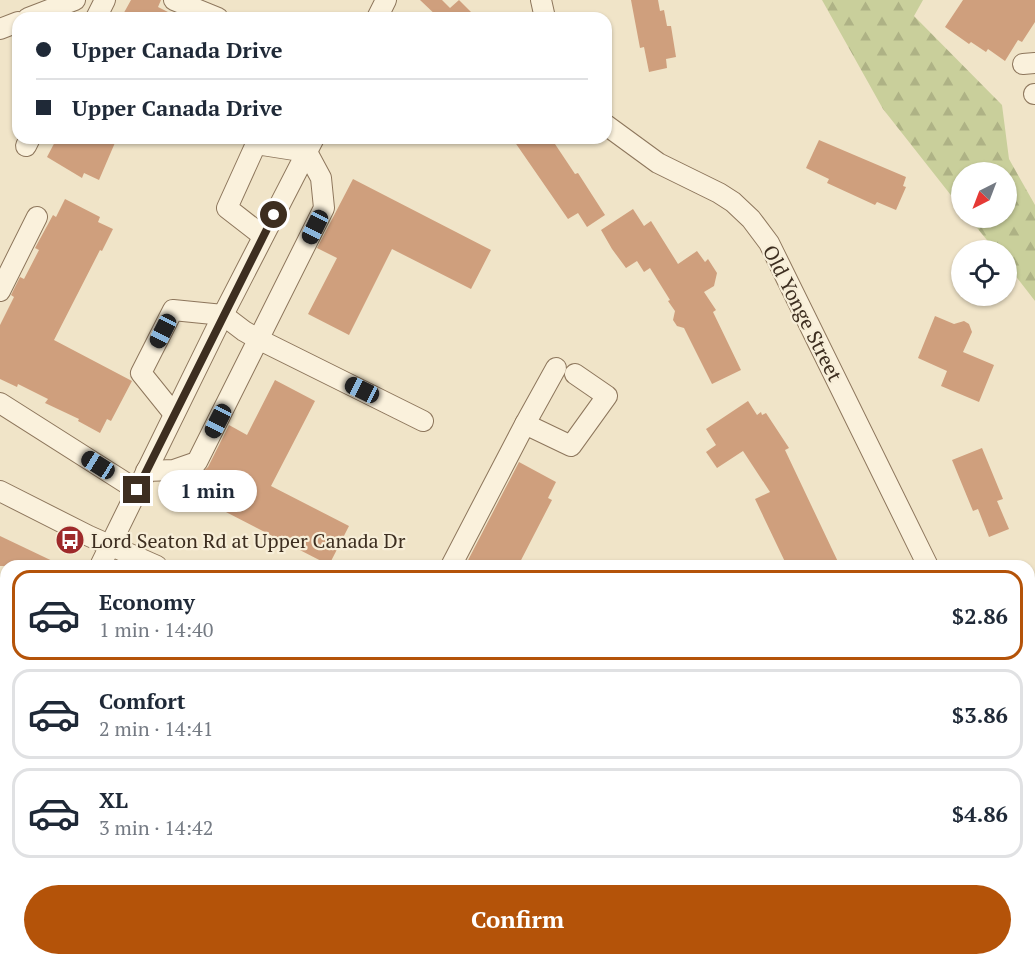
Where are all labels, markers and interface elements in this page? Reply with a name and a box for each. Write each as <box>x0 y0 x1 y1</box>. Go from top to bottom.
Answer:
text: Upper Canada Drive <box>72 35 282 64</box>
text: Upper Canada Drive <box>72 93 282 122</box>
north arrow <box>951 162 1017 228</box>
map controls <box>951 162 1017 306</box>
route start <box>260 201 287 228</box>
car <box>299 207 331 247</box>
street label: Old Yonge Street <box>757 240 849 386</box>
button: locate <box>951 240 1017 306</box>
car <box>147 311 179 351</box>
car <box>342 374 382 406</box>
car <box>202 401 234 441</box>
car <box>78 448 118 482</box>
callout: 1 min <box>158 469 257 511</box>
route end <box>123 476 150 503</box>
text: 1 min <box>180 477 235 504</box>
bus stop icon: Lord Seaton Rd at Upper Canada Dr <box>54 524 86 556</box>
place label: Lord Seaton Rd at Upper Canada Dr <box>91 527 406 554</box>
text: Economy <box>99 587 195 616</box>
icon: car <box>27 588 81 642</box>
text: $2.86 <box>952 601 1008 630</box>
text: 1 min · 14:40 <box>99 616 213 643</box>
text: Comfort <box>99 686 185 715</box>
icon: car <box>27 687 81 741</box>
text: $3.86 <box>952 700 1008 729</box>
text: 2 min · 14:41 <box>99 715 213 742</box>
text: XL <box>99 785 128 814</box>
icon: car <box>27 786 81 840</box>
text: $4.86 <box>952 799 1008 828</box>
text: 3 min · 14:42 <box>99 814 213 841</box>
button: Confirm <box>24 885 1011 954</box>

